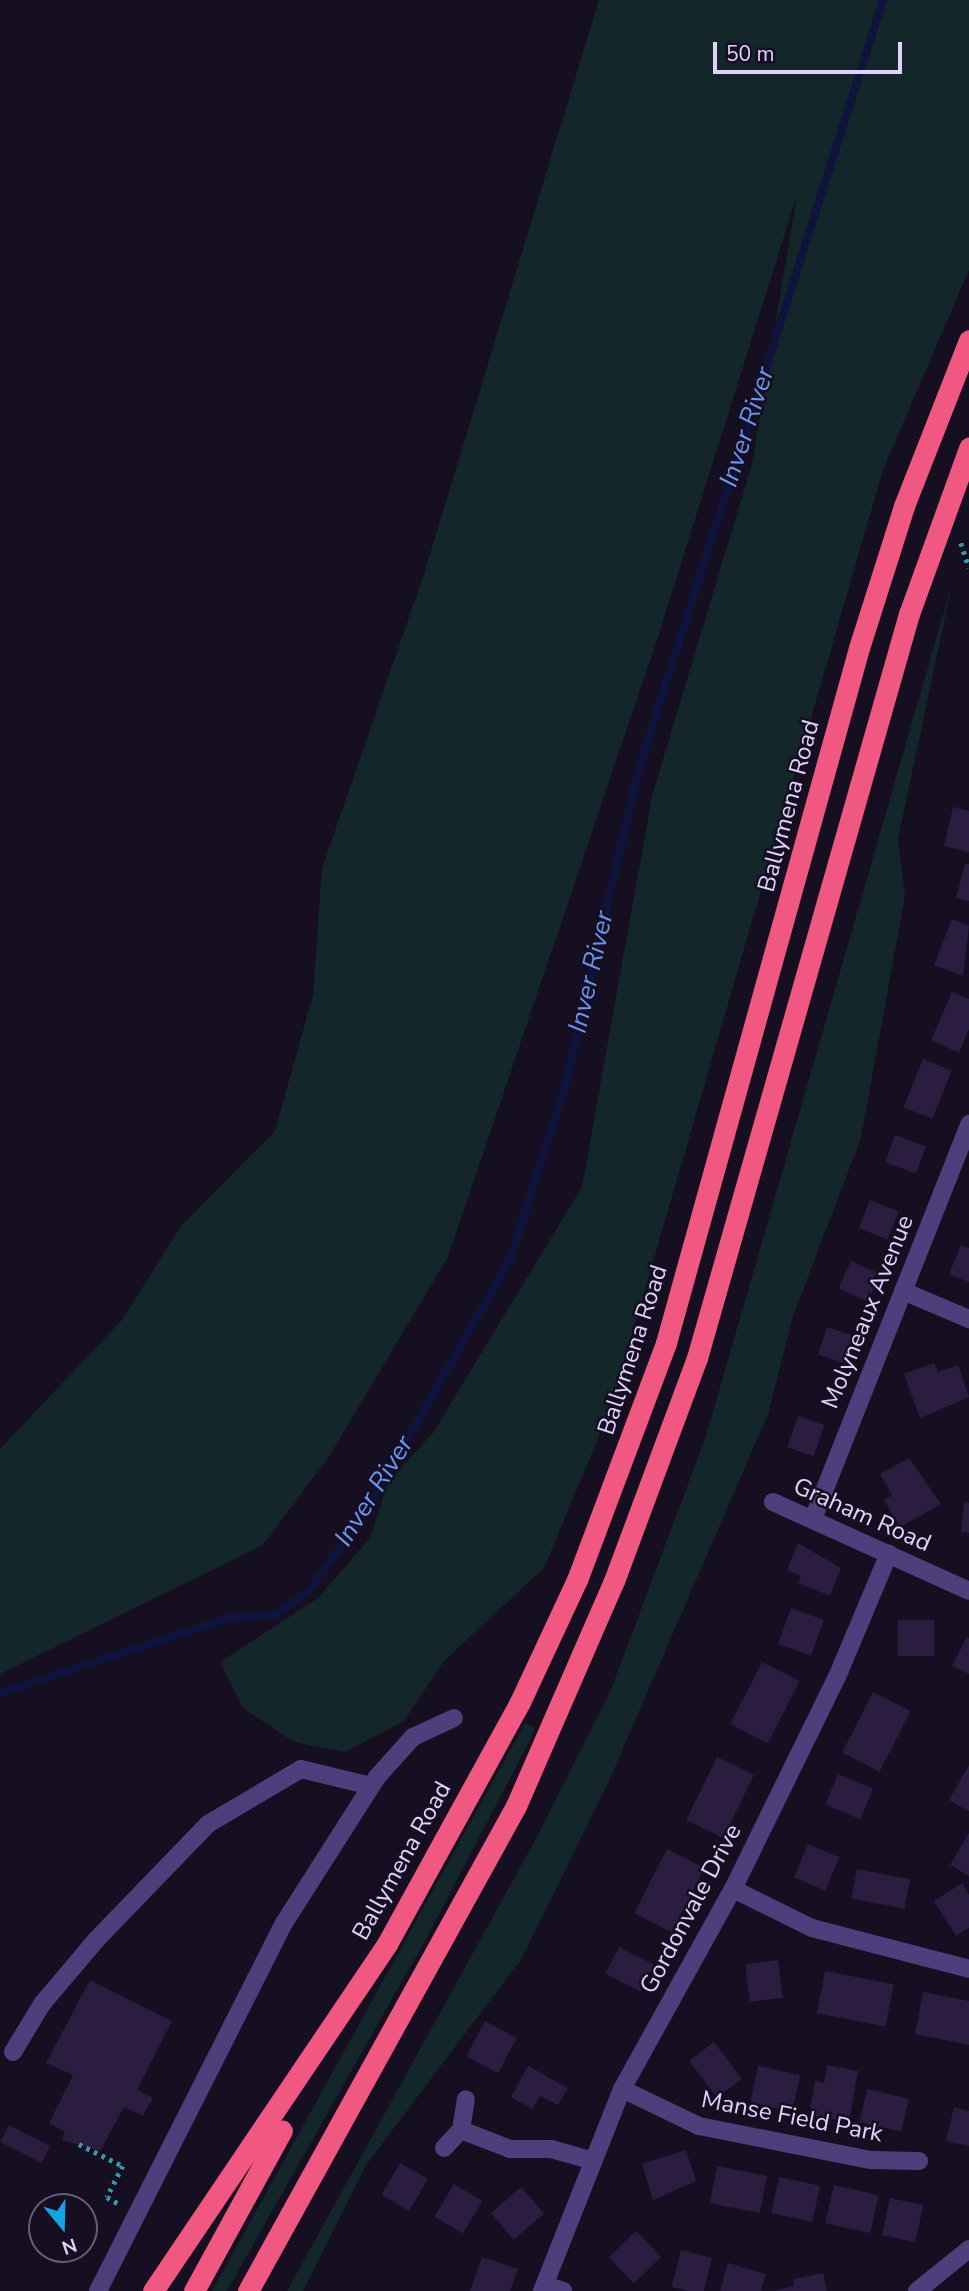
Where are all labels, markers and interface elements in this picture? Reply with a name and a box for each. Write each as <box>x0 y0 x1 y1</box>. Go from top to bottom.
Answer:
scale bar <box>717 28 906 72</box>
text: 50 m <box>726 40 775 68</box>
water label: Inver River <box>713 363 781 491</box>
street label: Ballymena Road <box>752 717 826 895</box>
water label: Inver River <box>562 908 620 1036</box>
street label: Molyneaux Avenue <box>816 1211 920 1413</box>
street label: Ballymena Road <box>592 1261 674 1439</box>
water label: Inver River <box>328 1430 420 1552</box>
street label: Graham Road <box>789 1472 935 1558</box>
street label: Ballymena Road <box>347 1777 457 1945</box>
street label: Gordonvale Drive <box>634 1819 748 1999</box>
street label: Manse Field Park <box>699 2085 885 2149</box>
north arrow <box>28 2193 98 2263</box>
text: N <box>58 2231 80 2261</box>

